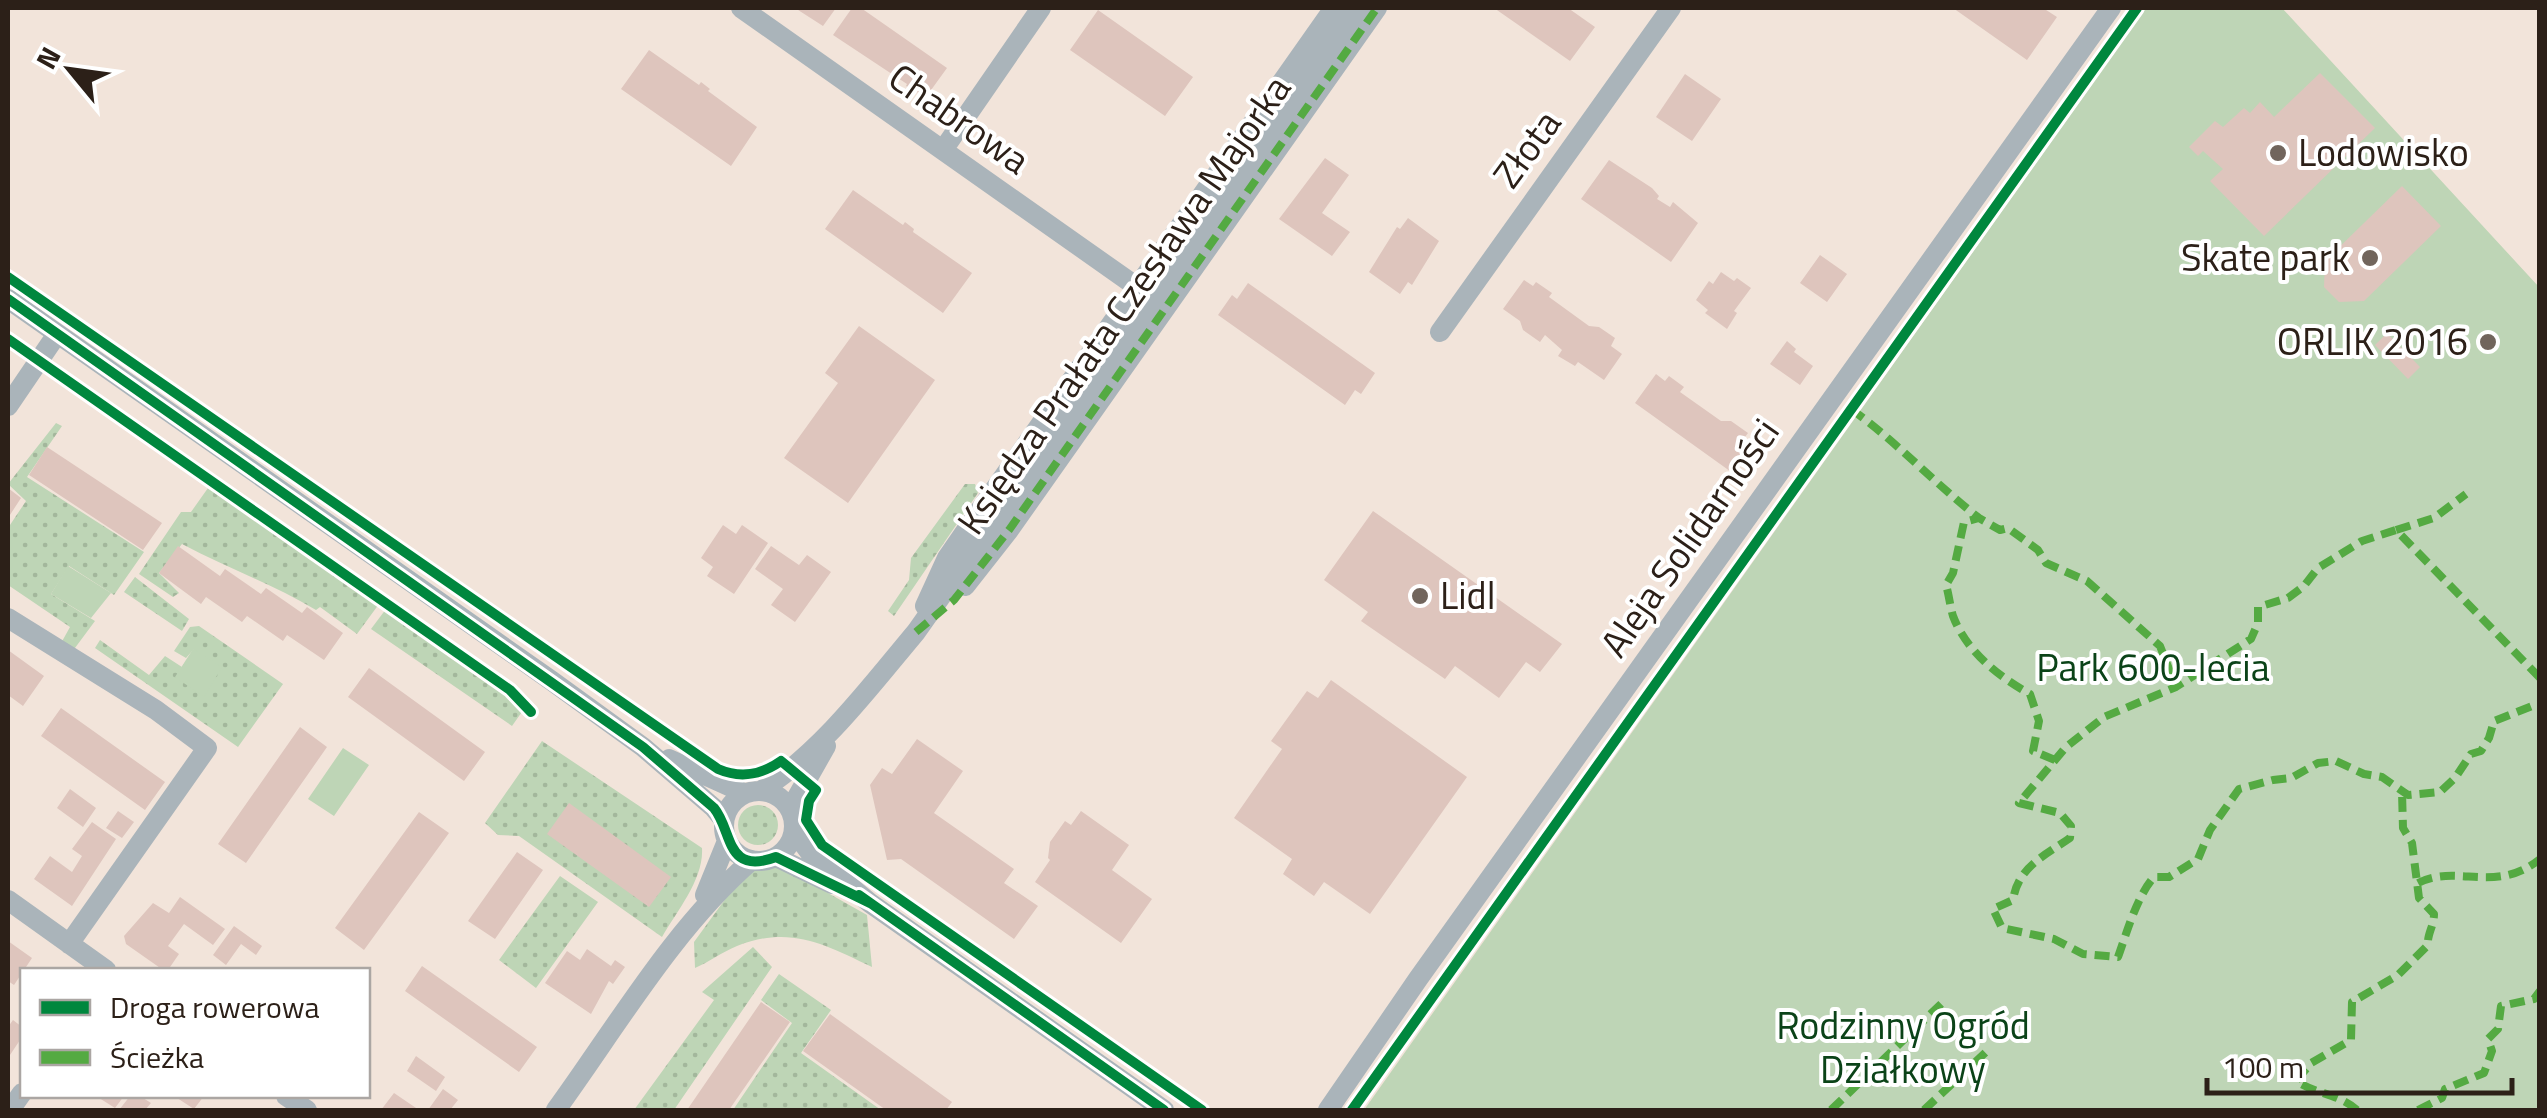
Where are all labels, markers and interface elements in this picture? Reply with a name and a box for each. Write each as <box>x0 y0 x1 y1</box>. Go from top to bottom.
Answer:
north arrow <box>20 20 120 120</box>
text: N <box>24 39 71 77</box>
street label: Chabrowa <box>877 48 1042 188</box>
street label: Księdza Prałata Czesława Majorka <box>942 63 1304 546</box>
street label: Złota <box>1478 97 1574 200</box>
place label: Lodowisko <box>2298 123 2469 181</box>
marker: Lodowisko <box>2267 142 2289 164</box>
place label: Skate park <box>2181 228 2350 286</box>
marker: Skate park <box>2359 247 2381 269</box>
place label: ORLIK 2016 <box>2277 312 2468 370</box>
marker: ORLIK 2016 <box>2477 331 2499 353</box>
street label: Aleja Solidarności <box>1585 406 1793 669</box>
place label: Lidl <box>1440 566 1495 624</box>
marker: Lidl <box>1409 585 1431 607</box>
park label: Park 600-lecia <box>2036 638 2270 696</box>
legend <box>20 968 370 1098</box>
text: Droga rowerowa <box>110 984 319 1030</box>
park label: Rodzinny Ogród Działkowy <box>1776 996 2030 1098</box>
scale bar <box>2207 1033 2512 1095</box>
text: Ścieżka <box>110 1034 204 1080</box>
text: 100 m <box>2222 1044 2304 1090</box>

